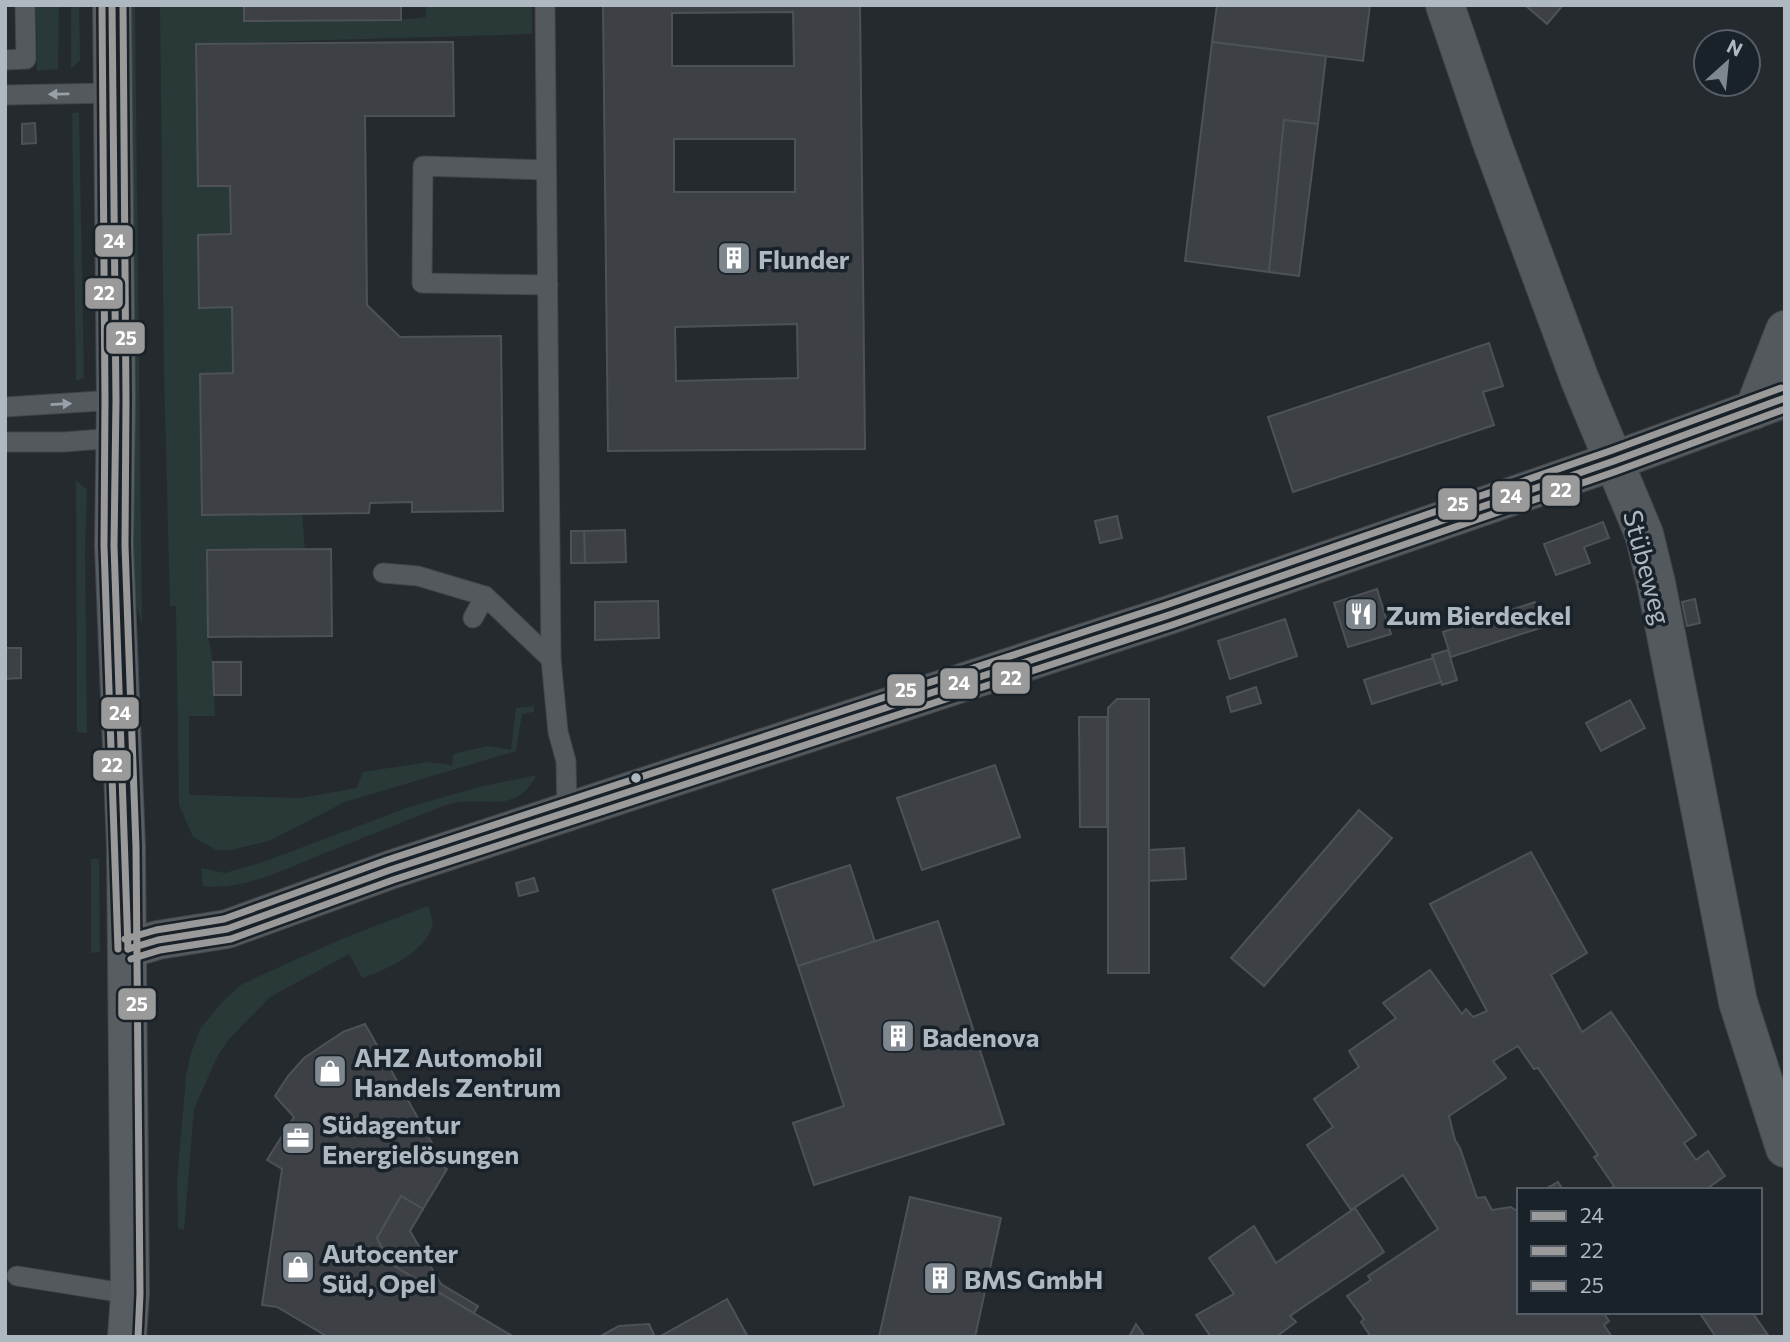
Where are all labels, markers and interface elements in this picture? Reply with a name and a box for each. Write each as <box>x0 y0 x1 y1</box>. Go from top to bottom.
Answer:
north arrow <box>1692 28 1762 98</box>
text: N <box>1723 34 1747 61</box>
one-way arrow <box>47 88 69 99</box>
line badge: 24 <box>94 224 134 258</box>
text: 24 <box>103 229 125 252</box>
building icon: Flunder <box>715 239 753 277</box>
place label: Flunder <box>758 243 850 274</box>
line badge: 22 <box>84 277 124 310</box>
text: 22 <box>93 281 115 304</box>
line badge: 25 <box>105 321 146 355</box>
text: 25 <box>115 326 137 349</box>
one-way arrow <box>50 398 72 409</box>
line badge: 22 <box>1541 474 1581 507</box>
text: 22 <box>1550 478 1572 501</box>
line badge: 24 <box>1491 480 1531 513</box>
text: 24 <box>1500 484 1522 507</box>
line badge: 25 <box>1437 487 1478 521</box>
text: 25 <box>1447 492 1469 515</box>
street label: Stübeweg <box>1618 506 1678 628</box>
restaurant icon: Zum Bierdeckel <box>1342 595 1380 633</box>
place label: Zum Bierdeckel <box>1386 599 1571 630</box>
line badge: 22 <box>991 661 1031 695</box>
text: 22 <box>1000 666 1022 689</box>
line badge: 24 <box>939 667 979 700</box>
text: 24 <box>948 671 970 694</box>
line badge: 25 <box>886 673 926 707</box>
text: 25 <box>895 678 917 701</box>
line badge: 24 <box>100 696 140 730</box>
text: 24 <box>109 701 131 724</box>
line badge: 22 <box>92 749 132 782</box>
text: 22 <box>101 753 123 776</box>
unlabelled marker <box>629 771 643 785</box>
line badge: 25 <box>117 987 157 1021</box>
text: 25 <box>126 992 148 1015</box>
building icon: Badenova <box>879 1017 917 1055</box>
place label: Badenova <box>922 1021 1039 1052</box>
place label: AHZ Automobil Handels Zentrum <box>354 1041 561 1102</box>
shop icon: AHZ Automobil Handels Zentrum <box>311 1052 349 1090</box>
place label: Südagentur Energielösungen <box>322 1108 519 1169</box>
office icon: Südagentur Energielösungen <box>279 1119 317 1157</box>
legend <box>1517 1188 1762 1314</box>
text: 24 <box>1580 1202 1604 1227</box>
place label: Autocenter Süd, Opel <box>322 1237 459 1298</box>
text: 22 <box>1580 1237 1603 1262</box>
shop icon: Autocenter Süd, Opel <box>279 1248 317 1286</box>
building icon: BMS GmbH <box>921 1259 959 1297</box>
place label: BMS GmbH <box>964 1263 1103 1294</box>
text: 25 <box>1580 1272 1604 1297</box>

